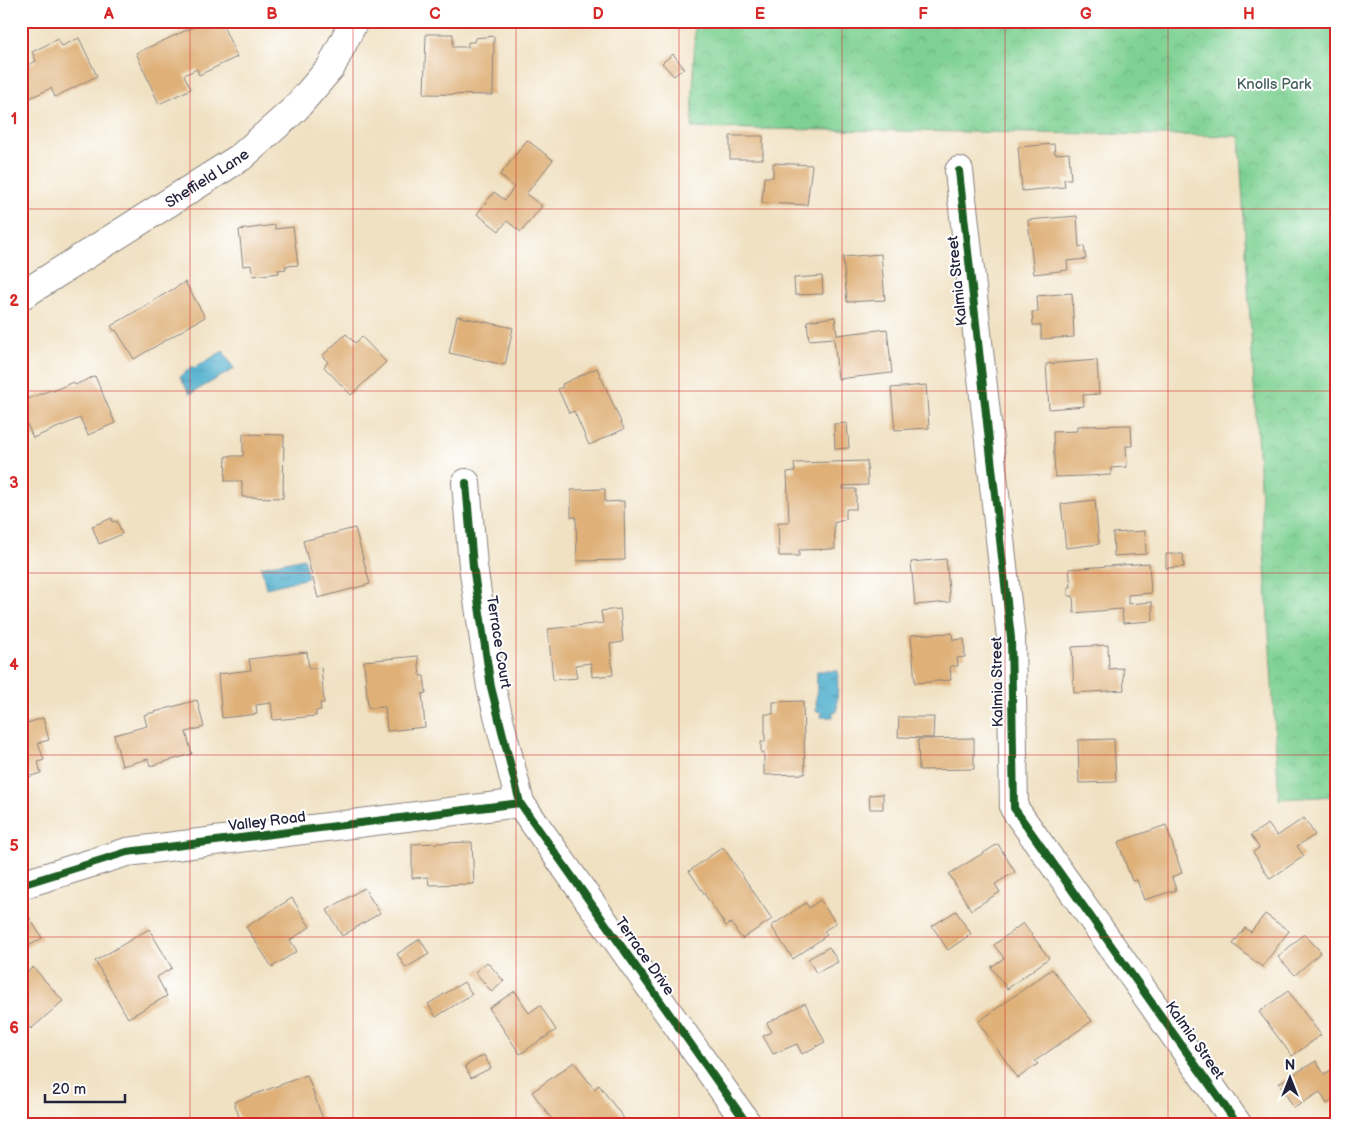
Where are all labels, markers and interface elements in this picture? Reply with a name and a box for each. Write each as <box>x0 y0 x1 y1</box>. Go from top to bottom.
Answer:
text: A <box>103 5 114 24</box>
text: B <box>266 5 278 24</box>
text: C <box>429 5 441 24</box>
text: D <box>592 5 604 24</box>
text: E <box>755 5 765 24</box>
text: F <box>918 5 928 24</box>
text: G <box>1080 5 1092 24</box>
text: H <box>1243 5 1255 24</box>
park label: Knolls Park <box>1237 75 1312 94</box>
text: 1 <box>11 110 17 129</box>
street label: Sheffield Lane <box>162 145 253 213</box>
street label: Kalmia Street <box>943 234 972 327</box>
text: 2 <box>9 292 19 311</box>
text: 3 <box>9 474 19 493</box>
street label: Terrace Court <box>482 594 515 690</box>
street label: Kalmia Street <box>987 636 1008 728</box>
text: 4 <box>9 656 19 675</box>
street label: Valley Road <box>227 807 307 836</box>
text: 5 <box>9 837 19 856</box>
street label: Terrace Drive <box>611 913 679 999</box>
street label: Kalmia Street <box>1161 998 1229 1083</box>
text: 6 <box>9 1019 19 1038</box>
north arrow <box>1266 1054 1316 1104</box>
text: N <box>1285 1057 1295 1074</box>
scale bar <box>45 1071 125 1103</box>
text: 20 m <box>52 1080 86 1099</box>

